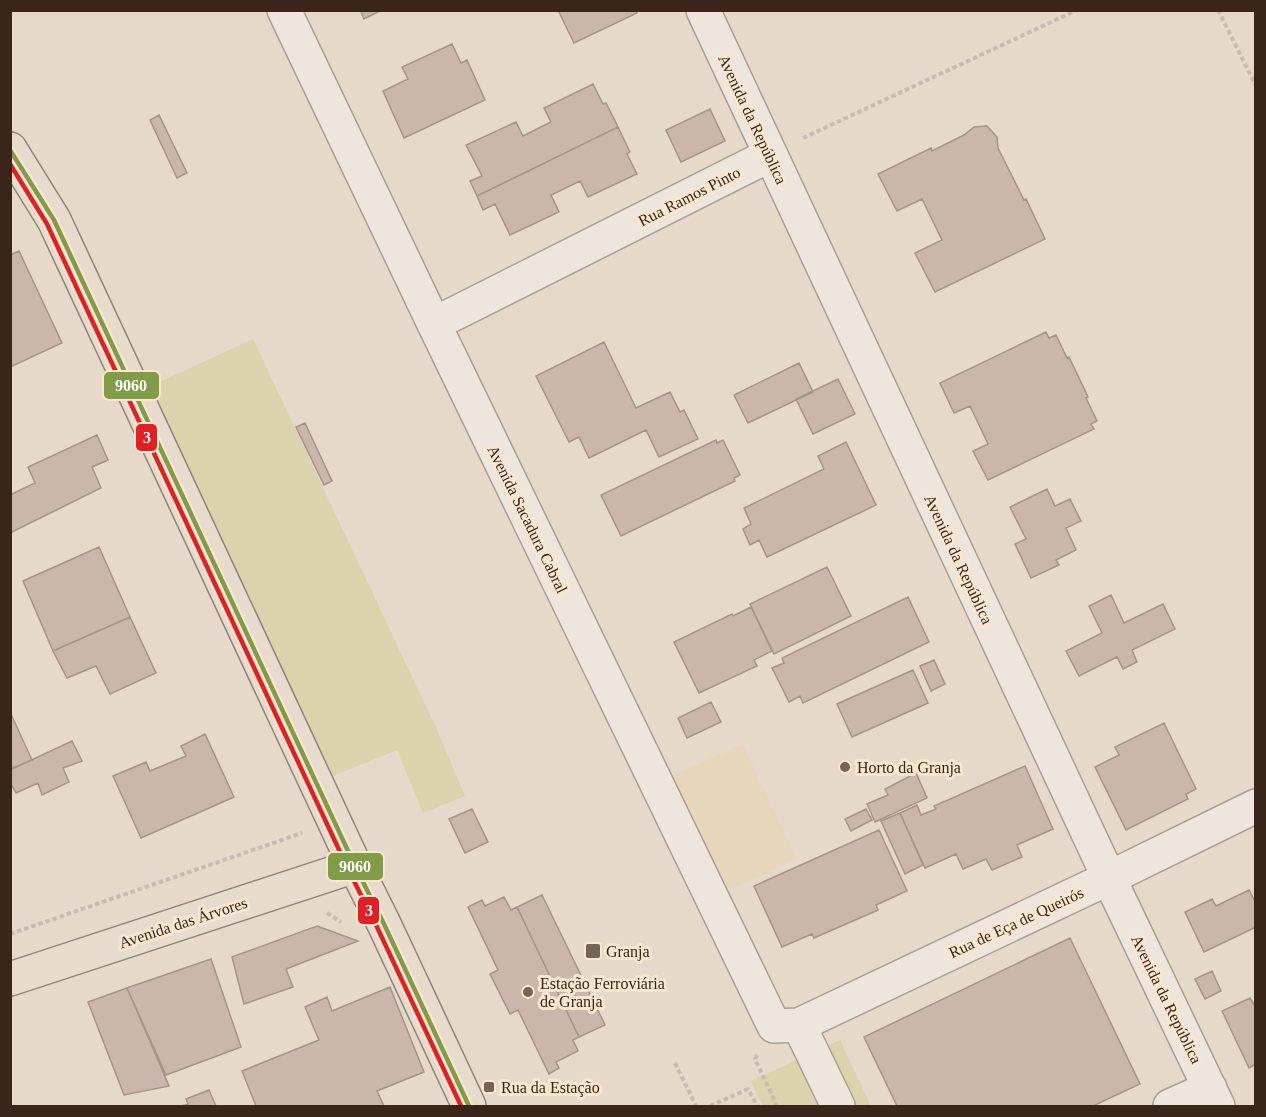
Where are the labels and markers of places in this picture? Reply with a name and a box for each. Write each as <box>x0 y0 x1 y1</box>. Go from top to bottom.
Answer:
place label: Horto da Granja <box>857 759 961 777</box>
marker: Horto da Granja <box>838 760 852 774</box>
marker: Granja <box>584 942 602 960</box>
place label: Granja <box>606 943 650 961</box>
place label: Estação Ferroviária de Granja <box>540 975 665 1011</box>
marker: Estação Ferroviária de Granja <box>521 985 535 999</box>
place label: Rua da Estação <box>501 1079 600 1097</box>
marker: Rua da Estação <box>482 1080 496 1094</box>

